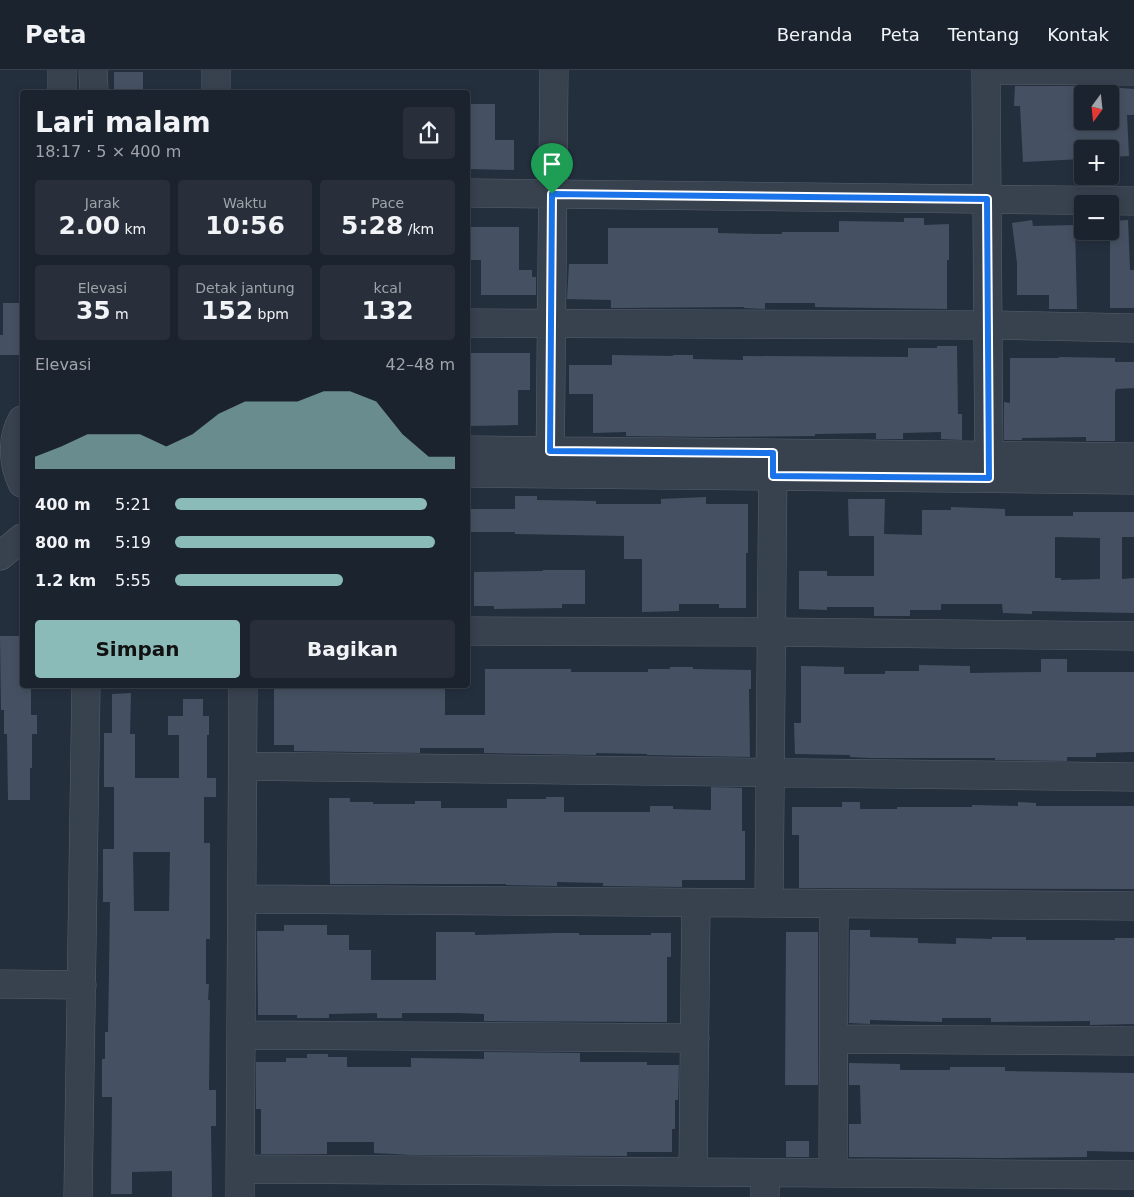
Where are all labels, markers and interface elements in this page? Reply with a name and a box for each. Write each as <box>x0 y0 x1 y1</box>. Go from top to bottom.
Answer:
text: Peta <box>25 21 87 49</box>
text: Beranda <box>777 24 852 45</box>
text: Peta <box>880 24 920 45</box>
text: Tentang <box>948 24 1019 45</box>
text: Kontak <box>1047 24 1109 45</box>
north arrow <box>1074 85 1119 130</box>
map controls <box>1074 85 1119 240</box>
text: Lari malam <box>35 106 211 139</box>
button: share <box>403 107 455 159</box>
button: + <box>1074 140 1119 185</box>
text: 18:17 · 5 × 400 m <box>35 142 181 161</box>
pin <box>531 143 573 194</box>
icon: arrive <box>538 150 566 178</box>
text: Jarak <box>85 195 120 211</box>
text: Waktu <box>223 195 267 211</box>
text: Pace <box>371 195 404 211</box>
button: − <box>1074 195 1119 240</box>
text: 2.00 <box>58 211 120 240</box>
text: 10:56 <box>205 211 285 240</box>
text: 5:28 <box>341 211 403 240</box>
text: km <box>120 221 146 237</box>
text: /km <box>403 221 434 237</box>
text: Elevasi <box>78 280 127 296</box>
text: Detak jantung <box>195 280 295 296</box>
text: kcal <box>374 280 402 296</box>
text: 35 <box>76 296 111 325</box>
text: 152 <box>201 296 253 325</box>
text: 132 <box>362 296 414 325</box>
text: m <box>111 306 129 322</box>
text: bpm <box>253 306 289 322</box>
text: Elevasi <box>35 355 91 374</box>
text: 42–48 m <box>386 355 455 374</box>
text: 400 m <box>35 495 91 514</box>
text: 5:21 <box>115 495 151 514</box>
text: 800 m <box>35 533 91 552</box>
text: 5:19 <box>115 533 151 552</box>
text: 1.2 km <box>35 571 96 590</box>
text: 5:55 <box>115 571 151 590</box>
button: Simpan <box>35 620 240 678</box>
button: Bagikan <box>250 620 455 678</box>

